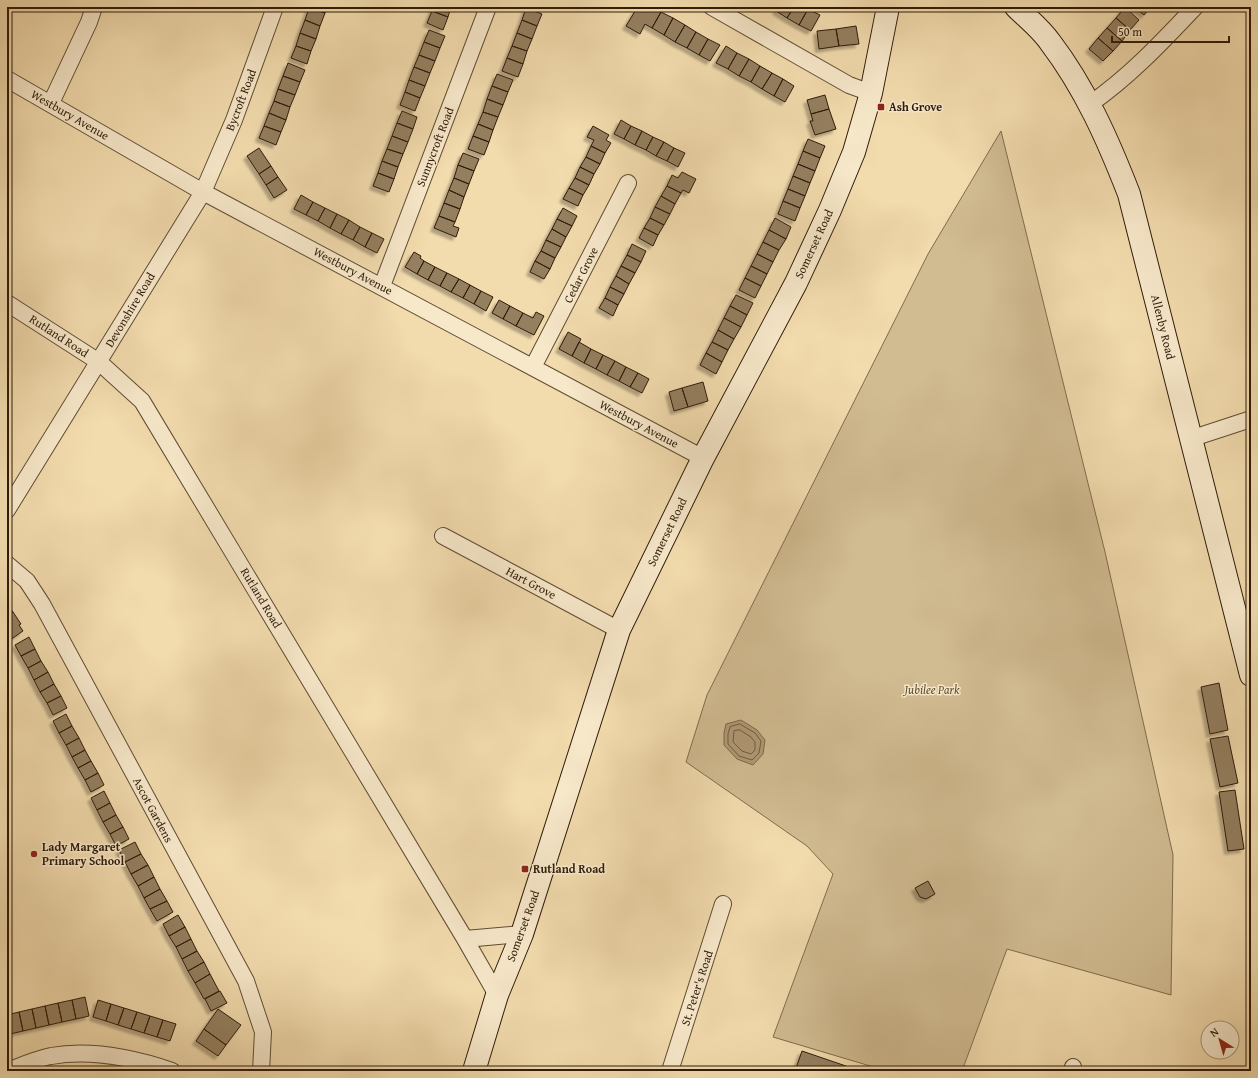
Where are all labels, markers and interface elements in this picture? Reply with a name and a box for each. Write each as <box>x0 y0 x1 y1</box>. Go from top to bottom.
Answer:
scale bar <box>1112 18 1229 44</box>
text: 50 m <box>1118 23 1142 40</box>
street label: Bycroft Road <box>221 66 260 133</box>
street label: Westbury Avenue <box>28 85 113 144</box>
place label: Ash Grove <box>889 98 942 115</box>
marker: Ash Grove <box>876 102 886 112</box>
street label: Sunnycroft Road <box>412 104 458 189</box>
street label: Somerset Road <box>790 206 837 281</box>
street label: Westbury Avenue <box>311 243 396 299</box>
street label: Cedar Grove <box>559 243 602 306</box>
street label: Devonshire Road <box>101 269 159 350</box>
street label: Allenby Road <box>1147 293 1180 362</box>
street label: Rutland Road <box>26 310 93 361</box>
street label: Westbury Avenue <box>597 396 682 452</box>
street label: Somerset Road <box>643 494 691 569</box>
street label: Hart Grove <box>503 562 560 603</box>
street label: Rutland Road <box>237 564 286 632</box>
park label: Jubilee Park <box>903 681 960 698</box>
street label: Ascot Gardens <box>129 774 178 846</box>
place label: Lady Margaret Primary School <box>42 838 124 869</box>
marker: Lady Margaret Primary School <box>29 849 39 859</box>
place label: Rutland Road <box>533 860 605 877</box>
marker: Rutland Road <box>520 864 530 874</box>
street label: Somerset Road <box>502 887 544 964</box>
street label: St. Peter's Road <box>676 947 717 1028</box>
north arrow <box>1200 1020 1240 1060</box>
text: N <box>1206 1023 1222 1041</box>

